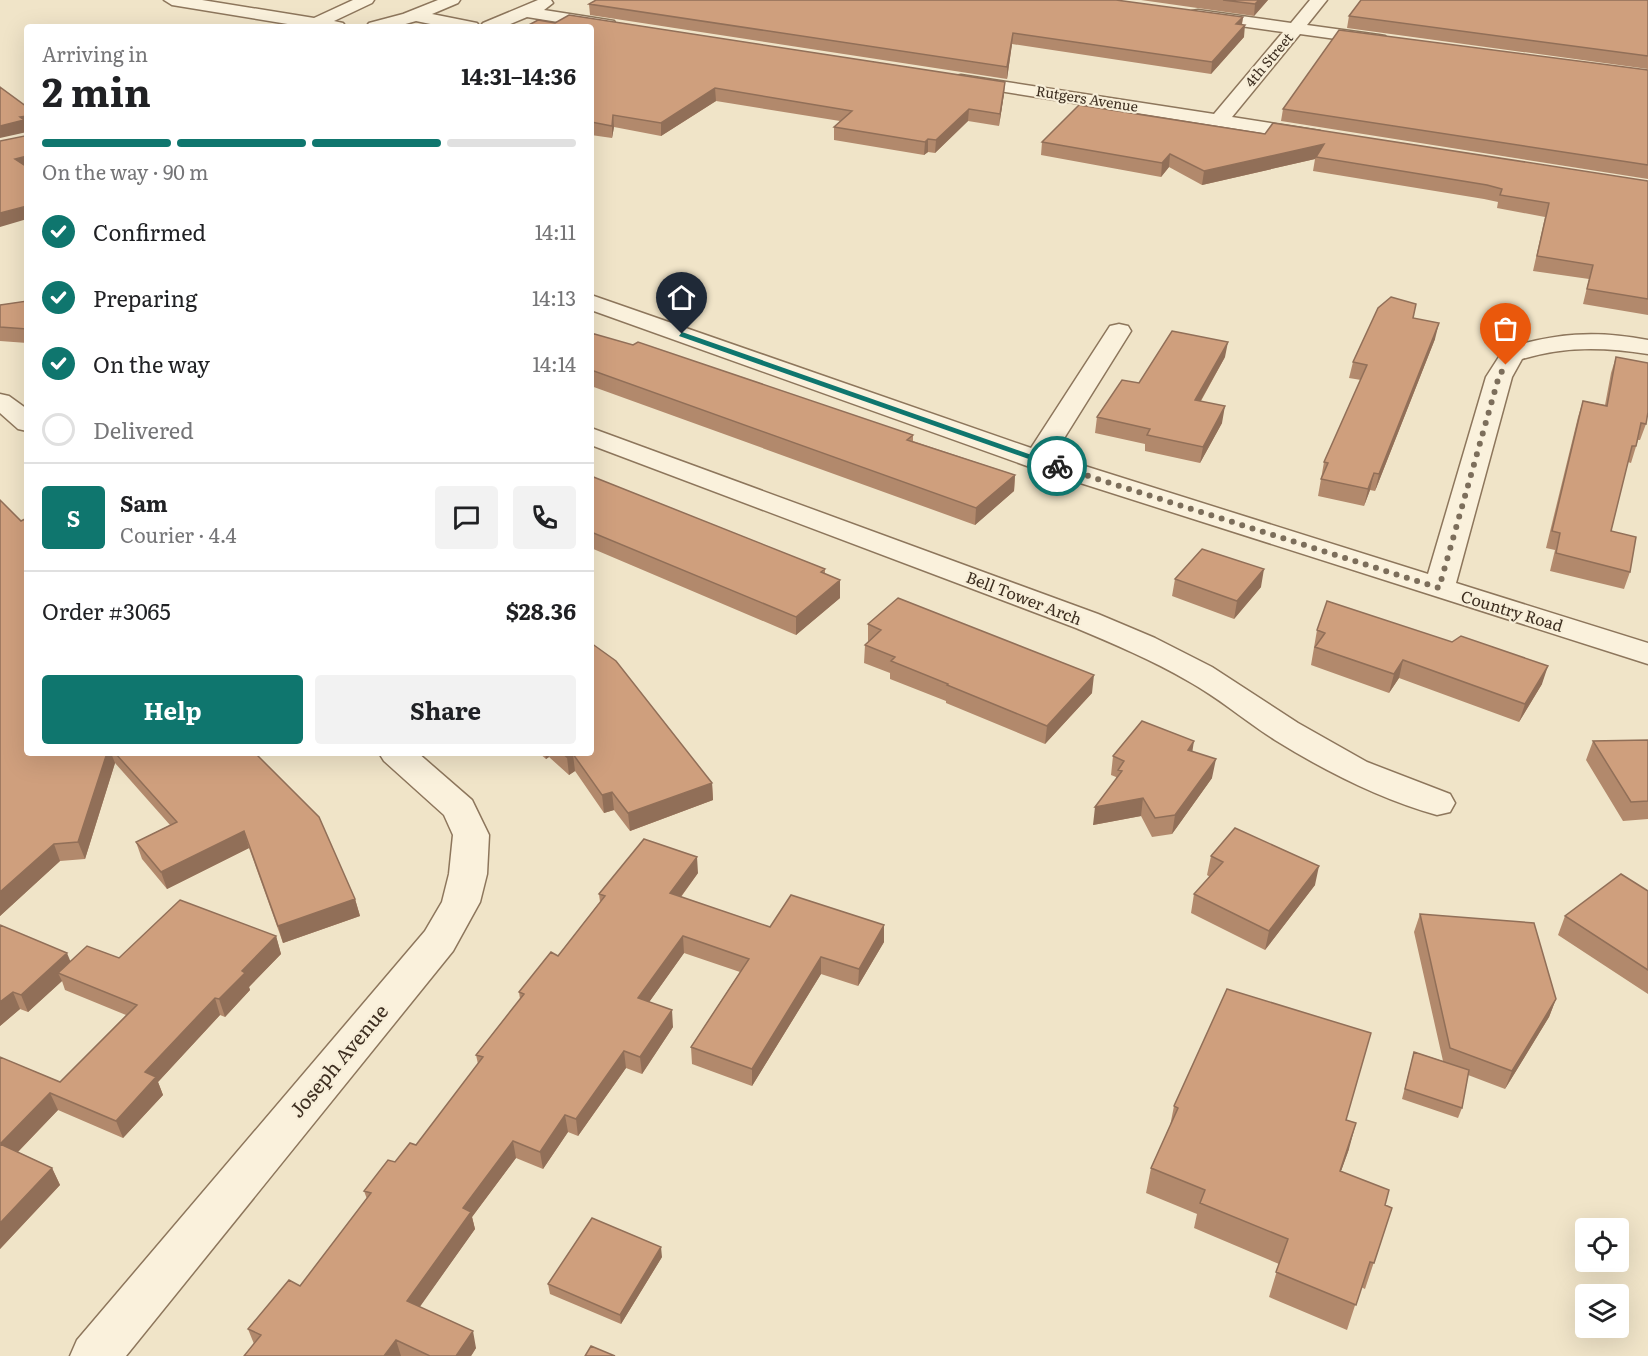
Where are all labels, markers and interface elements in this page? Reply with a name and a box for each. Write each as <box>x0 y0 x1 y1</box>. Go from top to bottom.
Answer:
street label: 4th Street <box>1240 28 1297 91</box>
text: Arriving in <box>42 38 148 68</box>
text: 14:31–14:36 <box>461 59 576 92</box>
text: 2 min <box>42 61 151 119</box>
street label: Rutgers Avenue <box>1035 80 1140 116</box>
text: On the way · 90 m <box>42 156 208 186</box>
icon: check <box>42 215 75 248</box>
text: Confirmed <box>93 215 206 248</box>
text: 14:11 <box>535 216 576 246</box>
pin <box>656 272 707 334</box>
icon: check <box>42 281 75 314</box>
text: Preparing <box>93 281 197 314</box>
icon: home <box>665 281 698 314</box>
text: 14:13 <box>532 282 576 312</box>
pin <box>1480 303 1531 365</box>
icon: bag <box>1489 312 1522 345</box>
icon: check <box>42 347 75 380</box>
text: On the way <box>93 347 210 380</box>
text: 14:14 <box>533 348 576 378</box>
text: Delivered <box>93 413 194 446</box>
courier <box>1027 436 1087 496</box>
icon: bike <box>1041 450 1074 483</box>
text: Sam <box>120 486 168 519</box>
button: chat <box>435 486 498 549</box>
button: phone <box>513 486 576 549</box>
text: S <box>67 501 80 534</box>
text: Courier · 4.4 <box>120 519 237 549</box>
street label: Bell Tower Arch <box>963 564 1086 630</box>
street label: Country Road <box>1458 583 1567 637</box>
text: Order #3065 <box>42 594 171 627</box>
text: $28.36 <box>506 594 576 627</box>
button: Help <box>42 675 303 744</box>
button: Share <box>315 675 576 744</box>
street label: Joseph Avenue <box>281 996 394 1123</box>
map controls <box>1575 1218 1629 1338</box>
button: locate <box>1575 1218 1629 1272</box>
button: layers <box>1575 1284 1629 1338</box>

